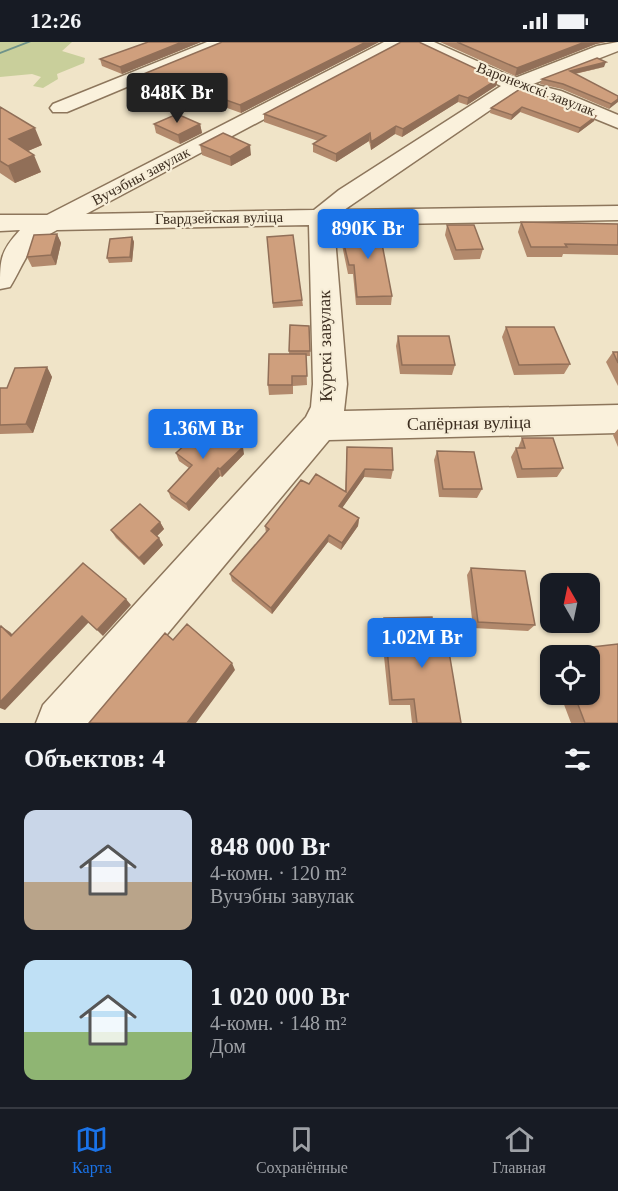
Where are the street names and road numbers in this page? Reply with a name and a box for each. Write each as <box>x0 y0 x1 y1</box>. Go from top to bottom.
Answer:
street label: Варонежскі завулак <box>474 59 598 119</box>
street label: Вучэбны завулак <box>89 143 193 208</box>
street label: Гвардзейская вуліца <box>155 209 284 227</box>
street label: Курскі завулак <box>314 290 336 402</box>
street label: Сапёрная вуліца <box>407 412 531 434</box>

